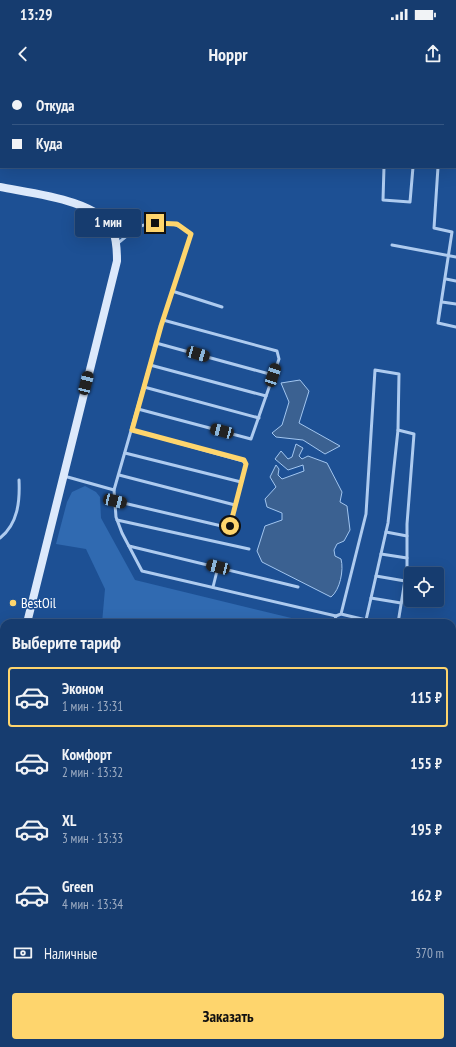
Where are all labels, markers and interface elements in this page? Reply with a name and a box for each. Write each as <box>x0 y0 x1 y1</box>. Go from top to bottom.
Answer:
text: 13:29 <box>20 5 52 24</box>
icon: back <box>12 43 34 65</box>
text: Hoppr <box>209 43 247 66</box>
icon: share <box>422 43 444 65</box>
text: Откуда <box>36 96 75 115</box>
text: Куда <box>36 134 63 153</box>
callout: 1 мин <box>75 209 141 237</box>
text: 1 мин <box>94 214 122 231</box>
route end <box>146 214 164 232</box>
car <box>185 345 211 363</box>
car <box>264 362 282 388</box>
car <box>77 370 95 396</box>
car <box>209 422 235 440</box>
car <box>102 492 128 510</box>
route start <box>221 517 239 535</box>
car <box>205 558 231 576</box>
map controls <box>404 567 444 607</box>
button: locate <box>404 567 444 607</box>
place label: BestOil <box>21 594 57 612</box>
marker: BestOil <box>8 598 18 608</box>
text: Выберите тариф <box>12 631 121 654</box>
icon: car <box>14 679 50 715</box>
text: Эконом <box>62 679 103 698</box>
text: 115 ₽ <box>410 688 442 707</box>
text: 1 мин · 13:31 <box>62 698 123 715</box>
icon: car <box>14 745 50 781</box>
text: Комфорт <box>62 745 112 764</box>
text: 155 ₽ <box>410 754 442 773</box>
text: 2 мин · 13:32 <box>62 764 123 781</box>
icon: car <box>14 811 50 847</box>
text: XL <box>62 811 76 830</box>
text: 195 ₽ <box>410 820 442 839</box>
text: 3 мин · 13:33 <box>62 830 123 847</box>
icon: car <box>14 877 50 913</box>
text: Green <box>62 877 94 896</box>
text: 162 ₽ <box>410 886 442 905</box>
text: 4 мин · 13:34 <box>62 896 123 913</box>
icon: cash <box>12 942 34 964</box>
text: Наличные <box>44 944 97 963</box>
text: 370 m <box>415 945 444 962</box>
button: Заказать <box>12 993 444 1039</box>

